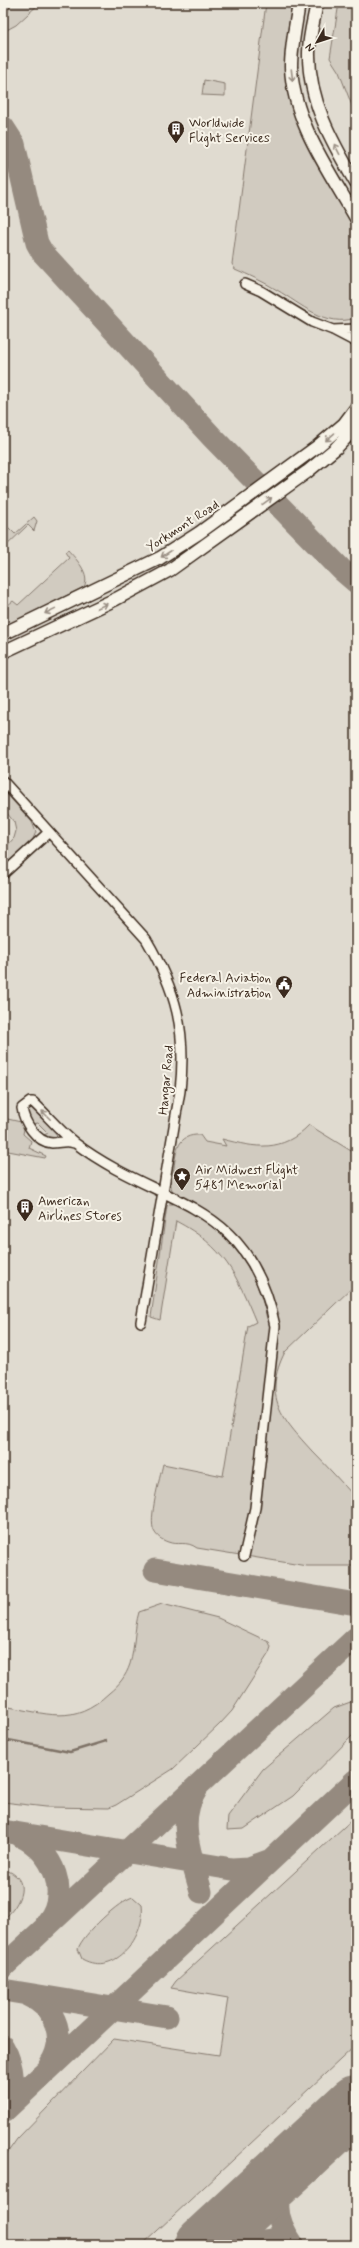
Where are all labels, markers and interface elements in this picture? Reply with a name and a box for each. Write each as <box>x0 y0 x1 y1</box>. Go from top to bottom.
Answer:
north arrow <box>297 22 337 62</box>
text: N <box>302 40 318 55</box>
one-way arrow <box>288 68 296 81</box>
place label: Worldwide Flight Services <box>189 115 270 147</box>
building icon: Worldwide Flight Services <box>166 119 186 144</box>
one-way arrow <box>332 143 340 155</box>
one-way arrow <box>325 432 335 441</box>
street label: Yorkmont Road <box>143 496 222 556</box>
one-way arrow <box>261 497 272 505</box>
one-way arrow <box>161 550 172 558</box>
one-way arrow <box>95 602 107 609</box>
one-way arrow <box>44 608 56 615</box>
place label: Federal Aviation Administration <box>180 970 271 1002</box>
public building icon: Federal Aviation Administration <box>274 974 294 999</box>
street label: Hangar Road <box>155 1045 179 1116</box>
one-way arrow <box>41 1110 51 1120</box>
place label: Air Midwest Flight 5481 Memorial <box>195 1162 298 1194</box>
place icon: Air Midwest Flight 5481 Memorial <box>172 1166 192 1191</box>
place label: American Airlines Stores <box>38 1193 122 1225</box>
building icon: American Airlines Stores <box>15 1197 35 1222</box>

